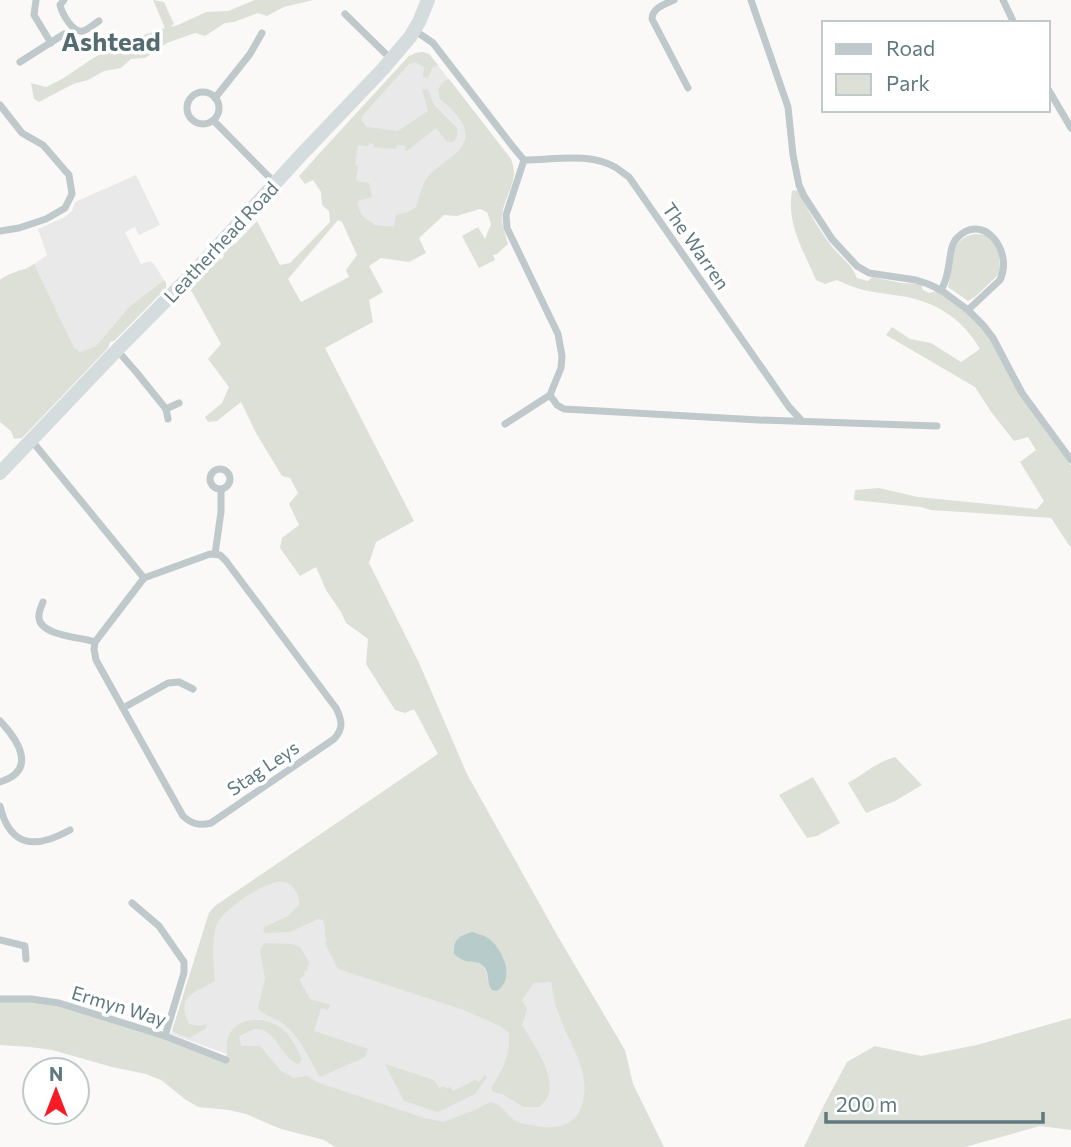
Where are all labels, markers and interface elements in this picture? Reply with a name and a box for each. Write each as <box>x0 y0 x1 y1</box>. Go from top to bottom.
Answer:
legend <box>822 21 1050 112</box>
district label: Ashtead <box>61 25 161 56</box>
text: Road <box>886 35 935 60</box>
text: Park <box>886 70 930 95</box>
street label: Leatherhead Road <box>159 176 283 307</box>
street label: The Warren <box>658 198 735 294</box>
street label: Stag Leys <box>222 735 303 800</box>
street label: Ermyn Way <box>69 980 169 1031</box>
north arrow <box>21 1056 91 1126</box>
text: N <box>49 1062 63 1085</box>
scale bar <box>826 1080 1043 1124</box>
text: 200 m <box>836 1091 897 1116</box>

